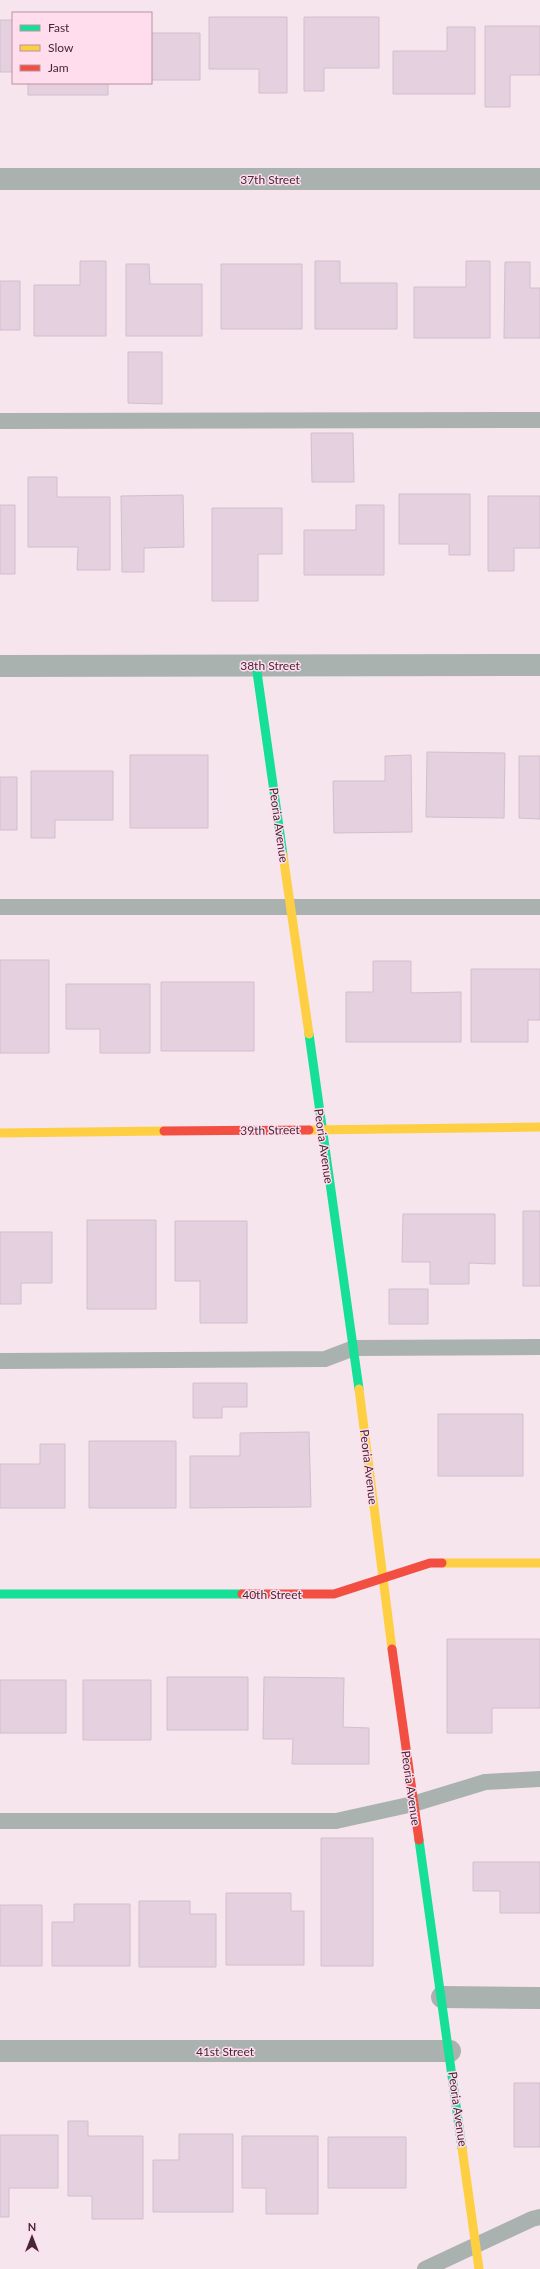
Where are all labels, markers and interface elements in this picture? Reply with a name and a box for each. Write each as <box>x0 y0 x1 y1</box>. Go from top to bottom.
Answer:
legend <box>12 12 152 84</box>
text: Fast <box>48 20 70 35</box>
text: Slow <box>48 40 74 55</box>
text: Jam <box>48 60 69 75</box>
street label: 37th Street <box>240 172 300 187</box>
street label: 38th Street <box>240 658 300 673</box>
street label: Peoria Avenue <box>266 787 292 863</box>
street label: Peoria Avenue <box>311 1108 337 1184</box>
street label: 39th Street <box>240 1122 301 1138</box>
street label: Peoria Avenue <box>357 1429 381 1505</box>
street label: 40th Street <box>242 1587 302 1602</box>
street label: Peoria Avenue <box>398 1750 424 1826</box>
street label: 41st Street <box>196 2044 255 2059</box>
street label: Peoria Avenue <box>445 2071 471 2147</box>
north arrow <box>12 2217 52 2257</box>
text: N <box>28 2220 36 2233</box>

